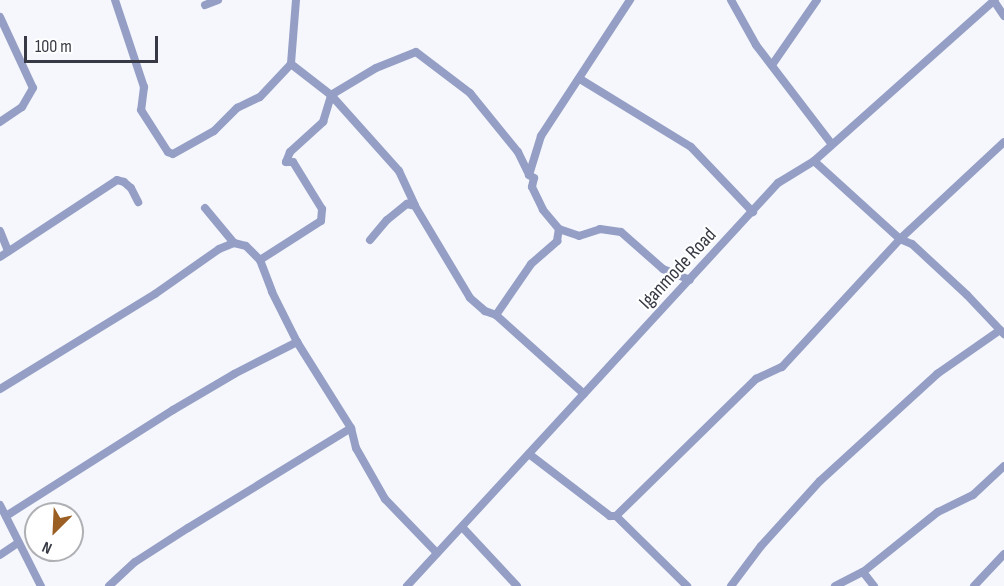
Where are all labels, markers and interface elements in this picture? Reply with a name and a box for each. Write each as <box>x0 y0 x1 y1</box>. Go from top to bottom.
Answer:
scale bar <box>27 24 160 62</box>
text: 100 m <box>35 36 72 57</box>
street label: Iganmode Road <box>634 224 722 314</box>
north arrow <box>24 502 84 562</box>
text: N <box>40 537 55 557</box>

